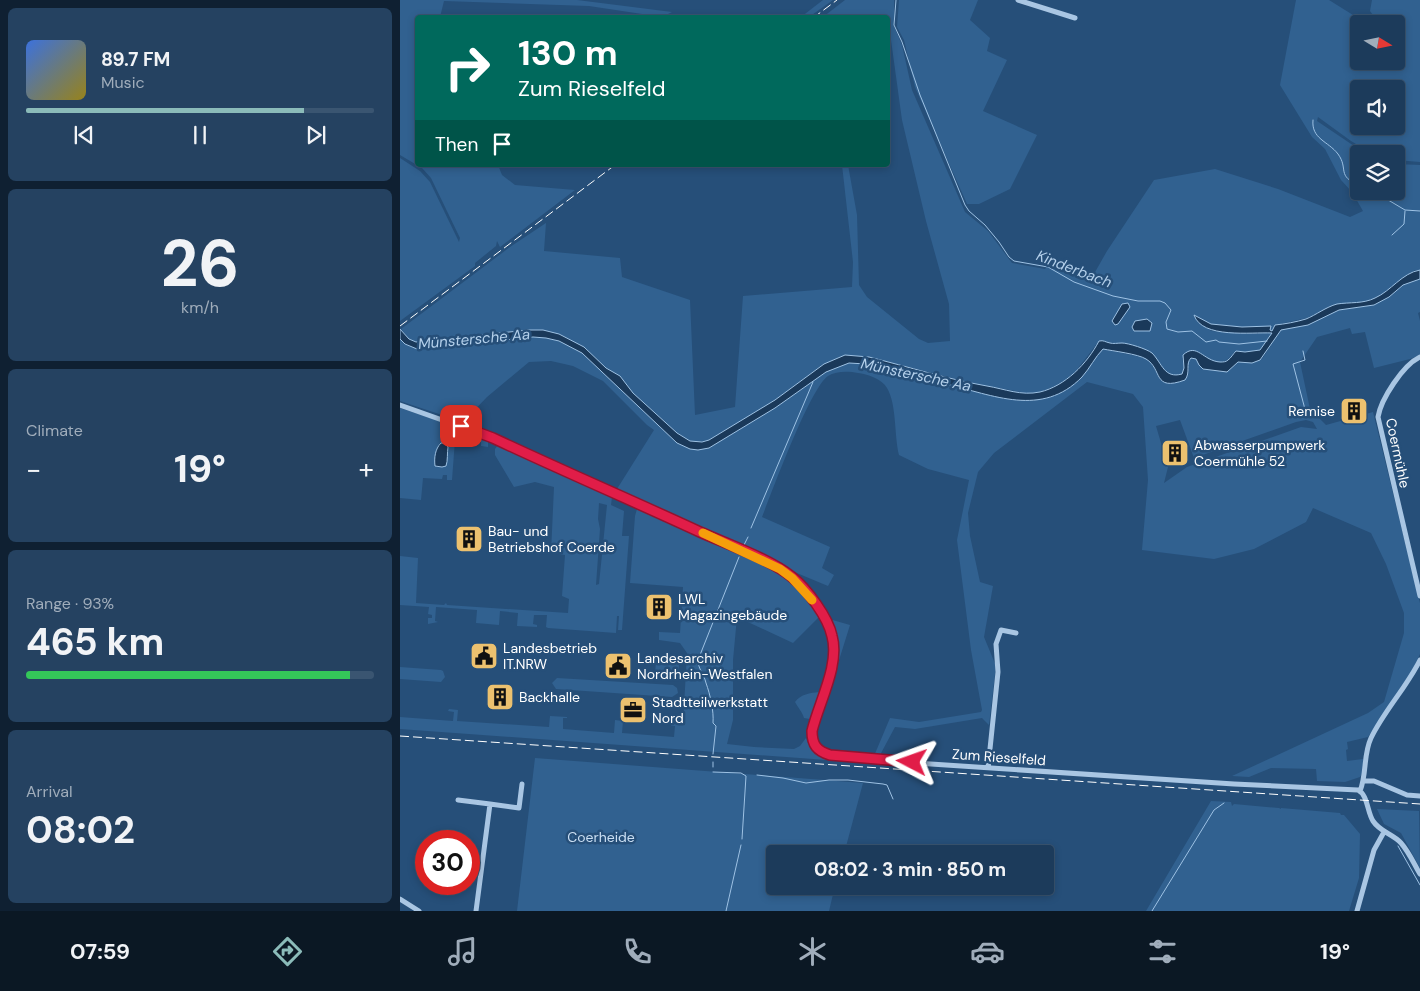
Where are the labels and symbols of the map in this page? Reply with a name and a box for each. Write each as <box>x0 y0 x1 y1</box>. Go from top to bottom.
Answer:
north arrow <box>1350 15 1405 70</box>
water label: Kinderbach <box>1033 245 1115 293</box>
water label: Münstersche Aa <box>417 324 531 354</box>
water label: Münstersche Aa <box>859 354 973 396</box>
building icon: Remise <box>1339 396 1369 426</box>
place label: Remise <box>1288 402 1335 420</box>
pin <box>440 405 482 447</box>
street label: Coermühle <box>1382 416 1414 490</box>
place label: Abwasserpumpwerk Coermühle 52 <box>1194 436 1325 470</box>
building icon: Abwasserpumpwerk Coermühle 52 <box>1160 438 1190 468</box>
place label: Bau- und Betriebshof Coerde <box>488 522 615 556</box>
building icon: Bau- und Betriebshof Coerde <box>454 524 484 554</box>
place label: LWL Magazingebäude <box>678 590 787 624</box>
building icon: LWL Magazingebäude <box>644 592 674 622</box>
place label: Landesbetrieb IT.NRW <box>503 639 597 673</box>
public building icon: Landesbetrieb IT.NRW <box>469 641 499 671</box>
place label: Landesarchiv Nordrhein-Westfalen <box>637 649 772 683</box>
public building icon: Landesarchiv Nordrhein-Westfalen <box>603 651 633 681</box>
building icon: Backhalle <box>485 682 515 712</box>
place label: Backhalle <box>519 688 580 706</box>
place label: Stadtteilwerkstatt Nord <box>652 693 768 727</box>
office icon: Stadtteilwerkstatt Nord <box>618 695 648 725</box>
position arrow <box>885 735 937 787</box>
street label: Zum Rieselfeld <box>952 745 1046 769</box>
park label: Coerheide <box>567 828 635 846</box>
speed limit sign: 30 <box>415 830 480 895</box>

